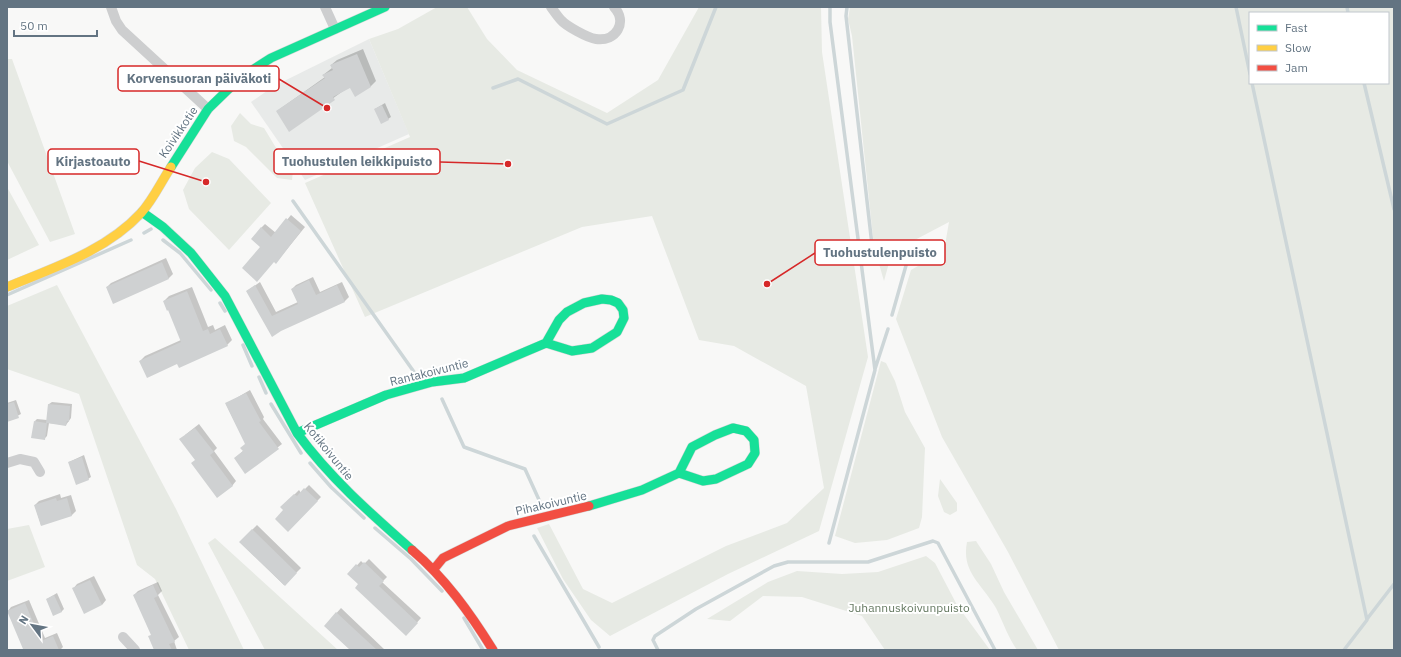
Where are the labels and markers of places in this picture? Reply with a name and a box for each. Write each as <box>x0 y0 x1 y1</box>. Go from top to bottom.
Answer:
callout: Korvensuoran päiväkoti <box>118 66 279 91</box>
callout: Kirjastoauto <box>48 149 139 174</box>
callout: Tuohustulen leikkipuisto <box>274 149 440 174</box>
callout: Tuohustulenpuisto <box>815 240 945 265</box>

